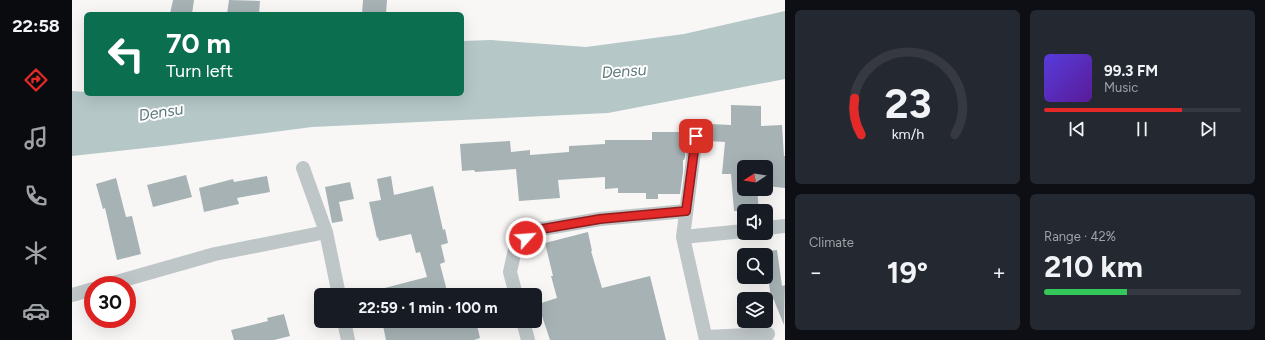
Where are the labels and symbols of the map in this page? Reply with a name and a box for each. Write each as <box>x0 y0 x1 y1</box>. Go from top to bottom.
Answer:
water label: Densu <box>601 60 647 82</box>
water label: Densu <box>137 99 185 125</box>
pin <box>679 119 713 153</box>
north arrow <box>737 160 773 196</box>
position arrow <box>505 217 547 259</box>
speed limit sign: 30 <box>84 276 136 328</box>

